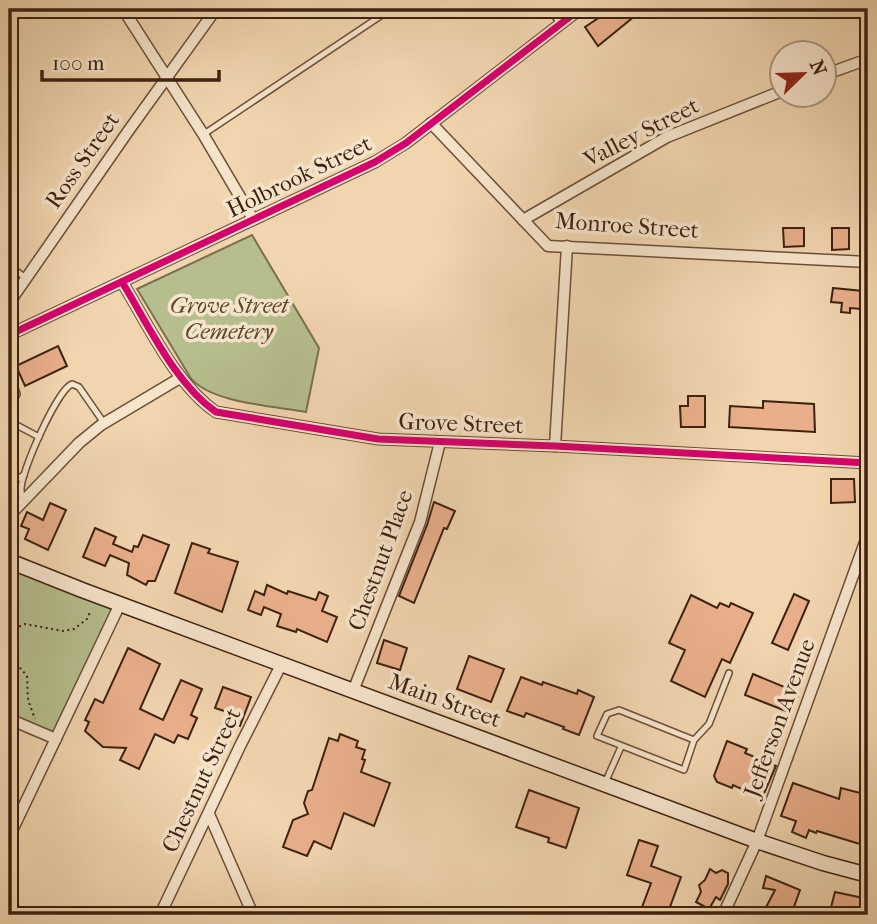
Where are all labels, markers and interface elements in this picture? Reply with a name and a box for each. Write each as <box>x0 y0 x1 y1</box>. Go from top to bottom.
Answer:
scale bar <box>42 38 219 82</box>
north arrow <box>768 38 838 108</box>
text: 100 m <box>52 51 105 75</box>
text: N <box>805 57 831 79</box>
street label: Valley Street <box>578 92 703 173</box>
street label: Ross Street <box>40 107 125 213</box>
street label: Holbrook Street <box>222 130 376 223</box>
street label: Monroe Street <box>554 207 700 244</box>
park label: Grove Street Cemetery <box>170 292 290 345</box>
street label: Grove Street <box>398 408 524 439</box>
street label: Chestnut Place <box>342 486 418 634</box>
street label: Jefferson Avenue <box>738 635 821 803</box>
street label: Main Street <box>385 668 505 733</box>
street label: Chestnut Street <box>156 704 247 857</box>

